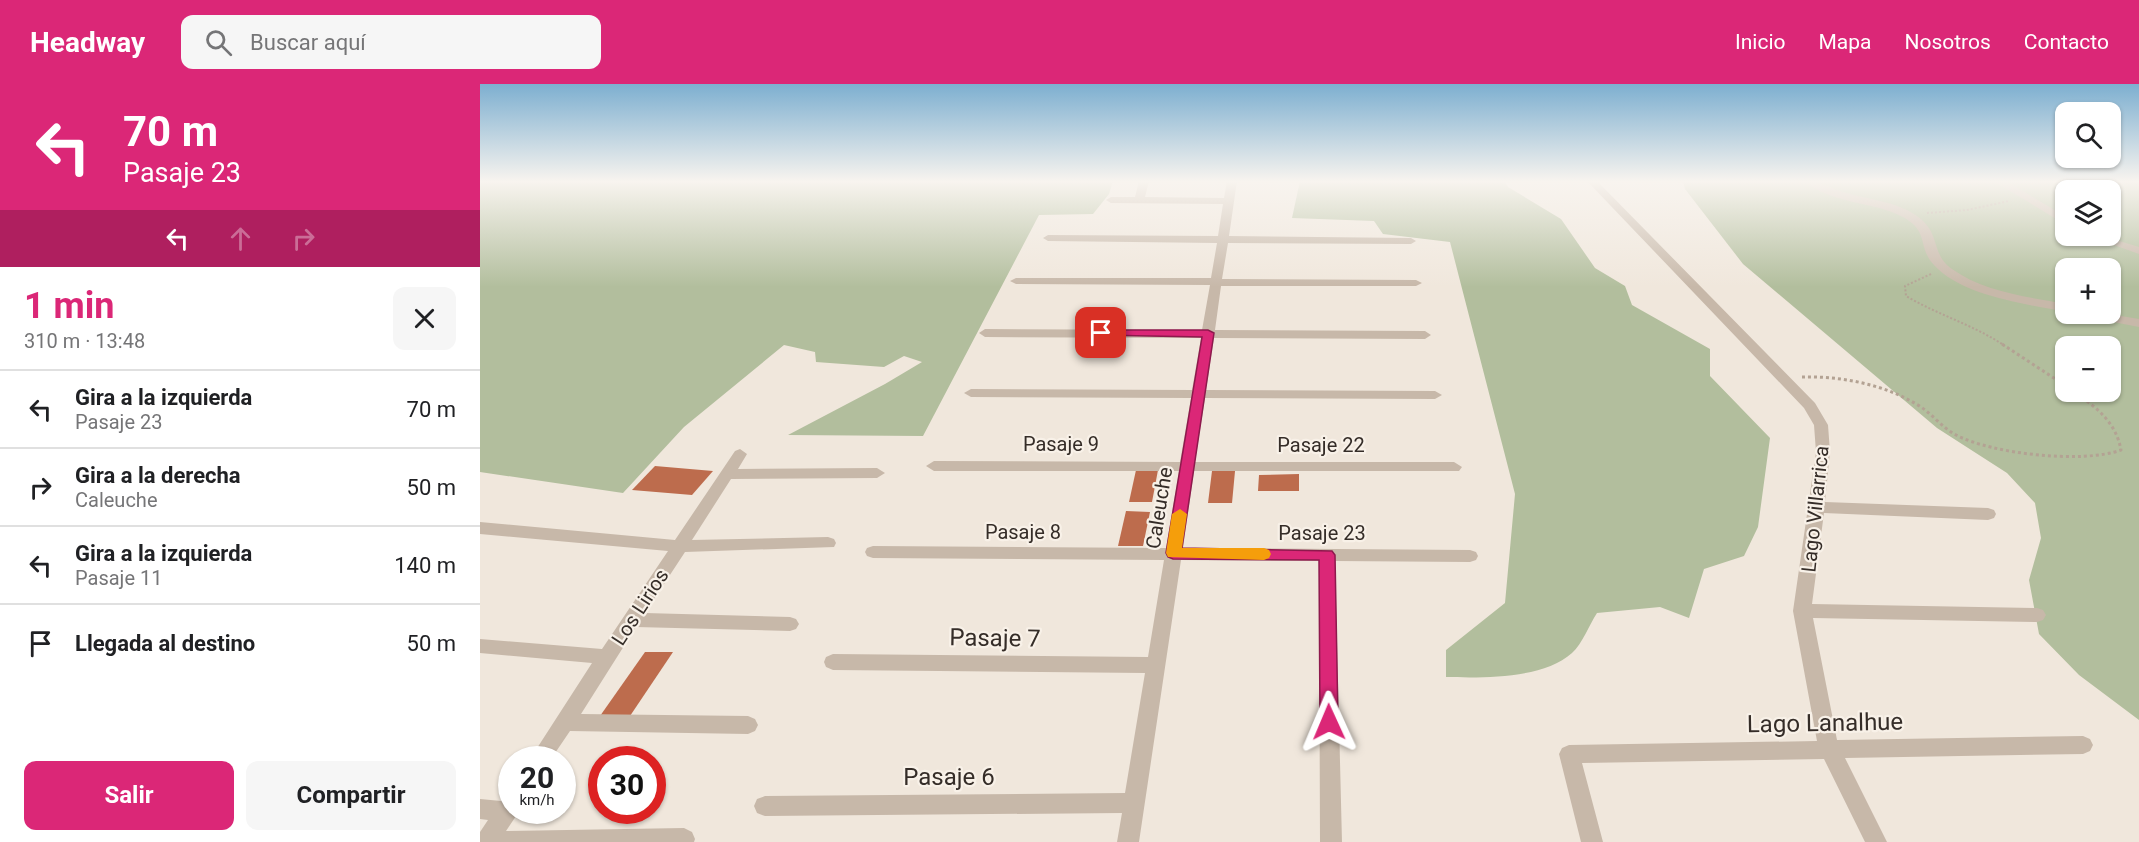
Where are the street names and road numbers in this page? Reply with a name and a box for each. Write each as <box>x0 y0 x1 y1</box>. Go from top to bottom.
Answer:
street label: Pasaje 9 <box>1023 432 1099 456</box>
street label: Pasaje 22 <box>1277 433 1365 457</box>
street label: Lago Villarrica <box>1796 444 1834 574</box>
street label: Caleuche <box>1141 465 1177 551</box>
street label: Pasaje 8 <box>985 520 1061 544</box>
street label: Pasaje 23 <box>1278 521 1366 545</box>
street label: Los Lirios <box>606 564 674 650</box>
street label: Pasaje 7 <box>949 623 1041 653</box>
street label: Lago Lanalhue <box>1747 708 1903 738</box>
street label: Pasaje 6 <box>903 763 995 791</box>

